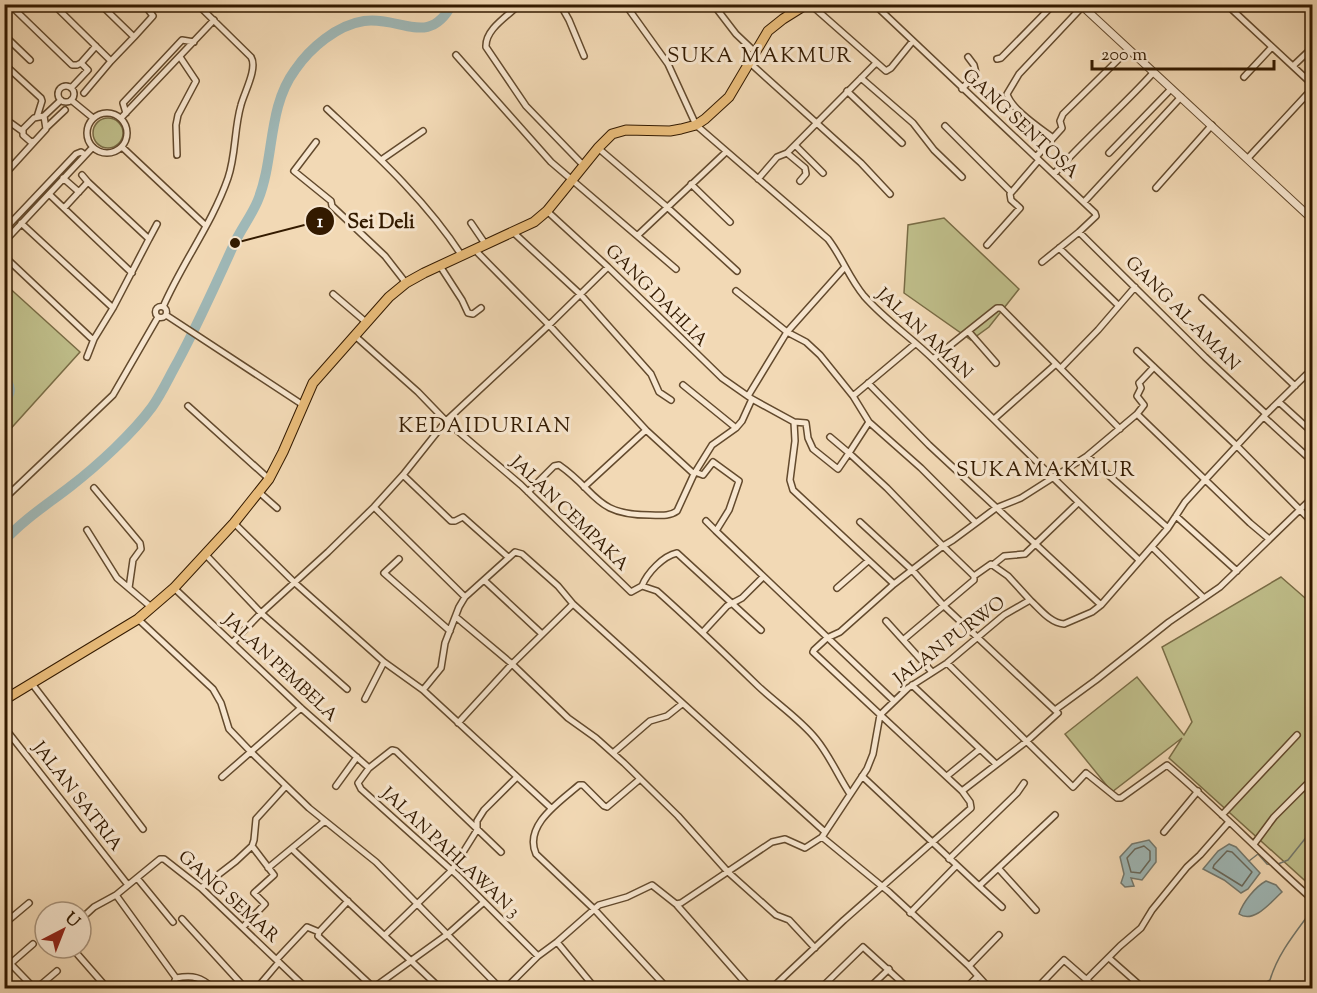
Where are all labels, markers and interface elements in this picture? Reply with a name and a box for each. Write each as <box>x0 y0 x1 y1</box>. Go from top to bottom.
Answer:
scale bar <box>1092 33 1274 71</box>
district label: SUKA MAKMUR <box>667 42 853 72</box>
text: 200 m <box>1101 43 1147 69</box>
street label: GANG SENTOSA <box>956 63 1084 186</box>
callout: Sei Deli <box>305 202 426 240</box>
text: Sei Deli <box>347 209 415 238</box>
text: 1 <box>317 210 324 236</box>
street label: GANG DAHLIA <box>598 239 713 354</box>
street label: GANG AL-AMAN <box>1118 251 1245 378</box>
street label: JALAN AMAN <box>869 282 978 386</box>
district label: KEDAIDURIAN <box>398 412 572 442</box>
street label: JALAN CEMPAKA <box>503 450 634 578</box>
district label: SUKAMAKMUR <box>956 456 1136 486</box>
street label: JALAN PURWO <box>888 591 1012 693</box>
street label: JALAN PEMBELA <box>216 608 343 729</box>
street label: JALAN SATRIA <box>25 736 128 858</box>
street label: JALAN PAHLAWAN 3 <box>374 781 525 925</box>
street label: GANG SEMAR <box>171 845 284 950</box>
north arrow <box>33 900 93 960</box>
text: U <box>59 908 85 934</box>

